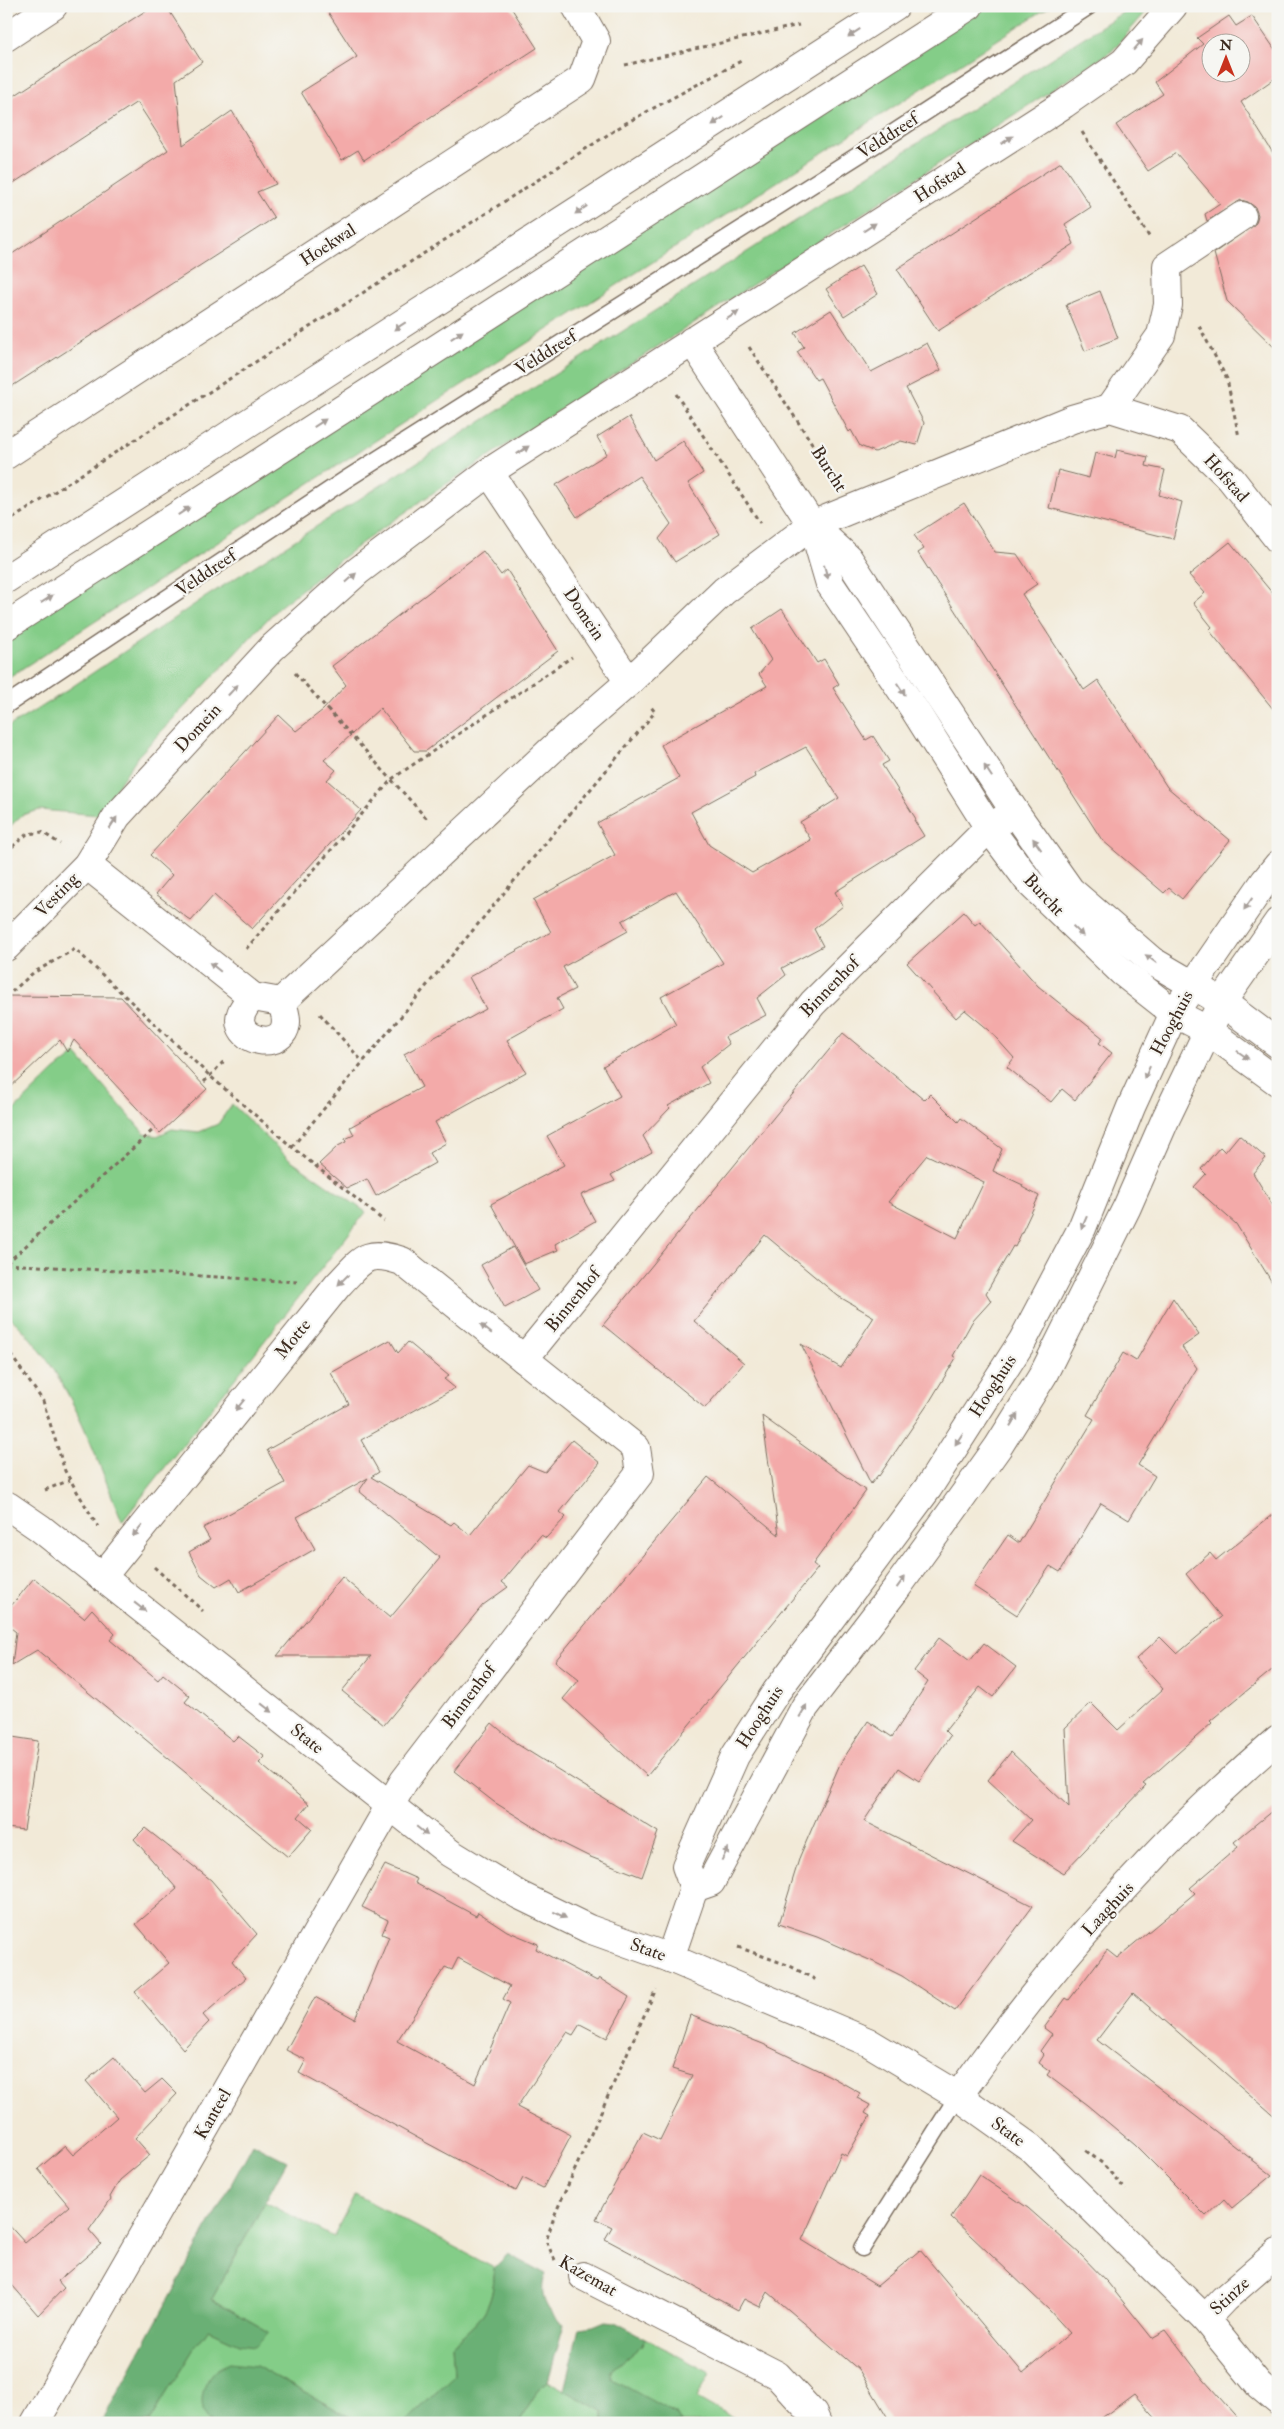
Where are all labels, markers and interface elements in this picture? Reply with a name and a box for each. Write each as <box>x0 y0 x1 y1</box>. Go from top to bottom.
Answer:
one-way arrow <box>847 28 861 38</box>
north arrow <box>1202 32 1252 82</box>
text: N <box>1219 37 1233 54</box>
one-way arrow <box>1133 39 1144 52</box>
street label: Velddreef <box>853 106 926 164</box>
one-way arrow <box>711 117 724 126</box>
one-way arrow <box>1001 135 1014 145</box>
street label: Hofstad <box>910 158 970 208</box>
one-way arrow <box>575 205 588 214</box>
street label: Hoekwal <box>296 218 361 272</box>
one-way arrow <box>864 223 877 232</box>
one-way arrow <box>727 310 740 320</box>
one-way arrow <box>394 321 407 331</box>
street label: Velddreef <box>511 323 584 381</box>
one-way arrow <box>450 330 464 340</box>
one-way arrow <box>314 418 327 428</box>
street label: Burcht <box>806 442 852 496</box>
one-way arrow <box>517 445 530 454</box>
street label: Hofstad <box>1198 449 1254 507</box>
one-way arrow <box>177 507 190 516</box>
street label: Velddreef <box>171 543 243 602</box>
one-way arrow <box>823 564 831 579</box>
one-way arrow <box>344 572 356 584</box>
street label: Domein <box>558 583 610 645</box>
one-way arrow <box>41 595 54 604</box>
one-way arrow <box>896 682 905 695</box>
one-way arrow <box>228 683 239 696</box>
street label: Domein <box>170 699 226 757</box>
one-way arrow <box>983 765 993 778</box>
one-way arrow <box>108 817 118 830</box>
one-way arrow <box>1032 837 1042 851</box>
street label: Vesting <box>30 867 85 922</box>
street label: Burcht <box>1018 869 1070 921</box>
one-way arrow <box>1243 897 1253 911</box>
one-way arrow <box>1072 925 1084 937</box>
street label: Binnenhof <box>795 949 867 1022</box>
one-way arrow <box>1144 954 1158 964</box>
one-way arrow <box>209 961 222 972</box>
street label: Hooghuis <box>1145 987 1199 1059</box>
one-way arrow <box>1236 1050 1250 1060</box>
one-way arrow <box>1142 1066 1150 1080</box>
one-way arrow <box>1080 1216 1088 1230</box>
street label: Binnenhof <box>540 1261 608 1337</box>
one-way arrow <box>337 1273 349 1285</box>
street label: Motte <box>270 1314 316 1364</box>
one-way arrow <box>480 1323 493 1334</box>
street label: Hooghuis <box>964 1350 1022 1422</box>
one-way arrow <box>234 1398 245 1411</box>
one-way arrow <box>1010 1414 1019 1427</box>
one-way arrow <box>955 1432 964 1446</box>
one-way arrow <box>131 1524 142 1537</box>
one-way arrow <box>896 1575 906 1589</box>
one-way arrow <box>133 1602 146 1613</box>
street label: Binnenhof <box>437 1656 503 1733</box>
street label: Hooghuis <box>731 1681 789 1753</box>
one-way arrow <box>261 1703 274 1713</box>
one-way arrow <box>798 1705 807 1718</box>
street label: State <box>285 1719 329 1760</box>
one-way arrow <box>415 1825 428 1836</box>
one-way arrow <box>721 1847 729 1861</box>
street label: Laaghuis <box>1077 1877 1139 1941</box>
one-way arrow <box>553 1912 567 1920</box>
street label: State <box>627 1933 670 1967</box>
street label: Kanteel <box>189 2084 237 2143</box>
street label: State <box>986 2112 1030 2152</box>
street label: Kazemat <box>555 2250 621 2302</box>
street label: Stinze <box>1205 2272 1255 2320</box>

